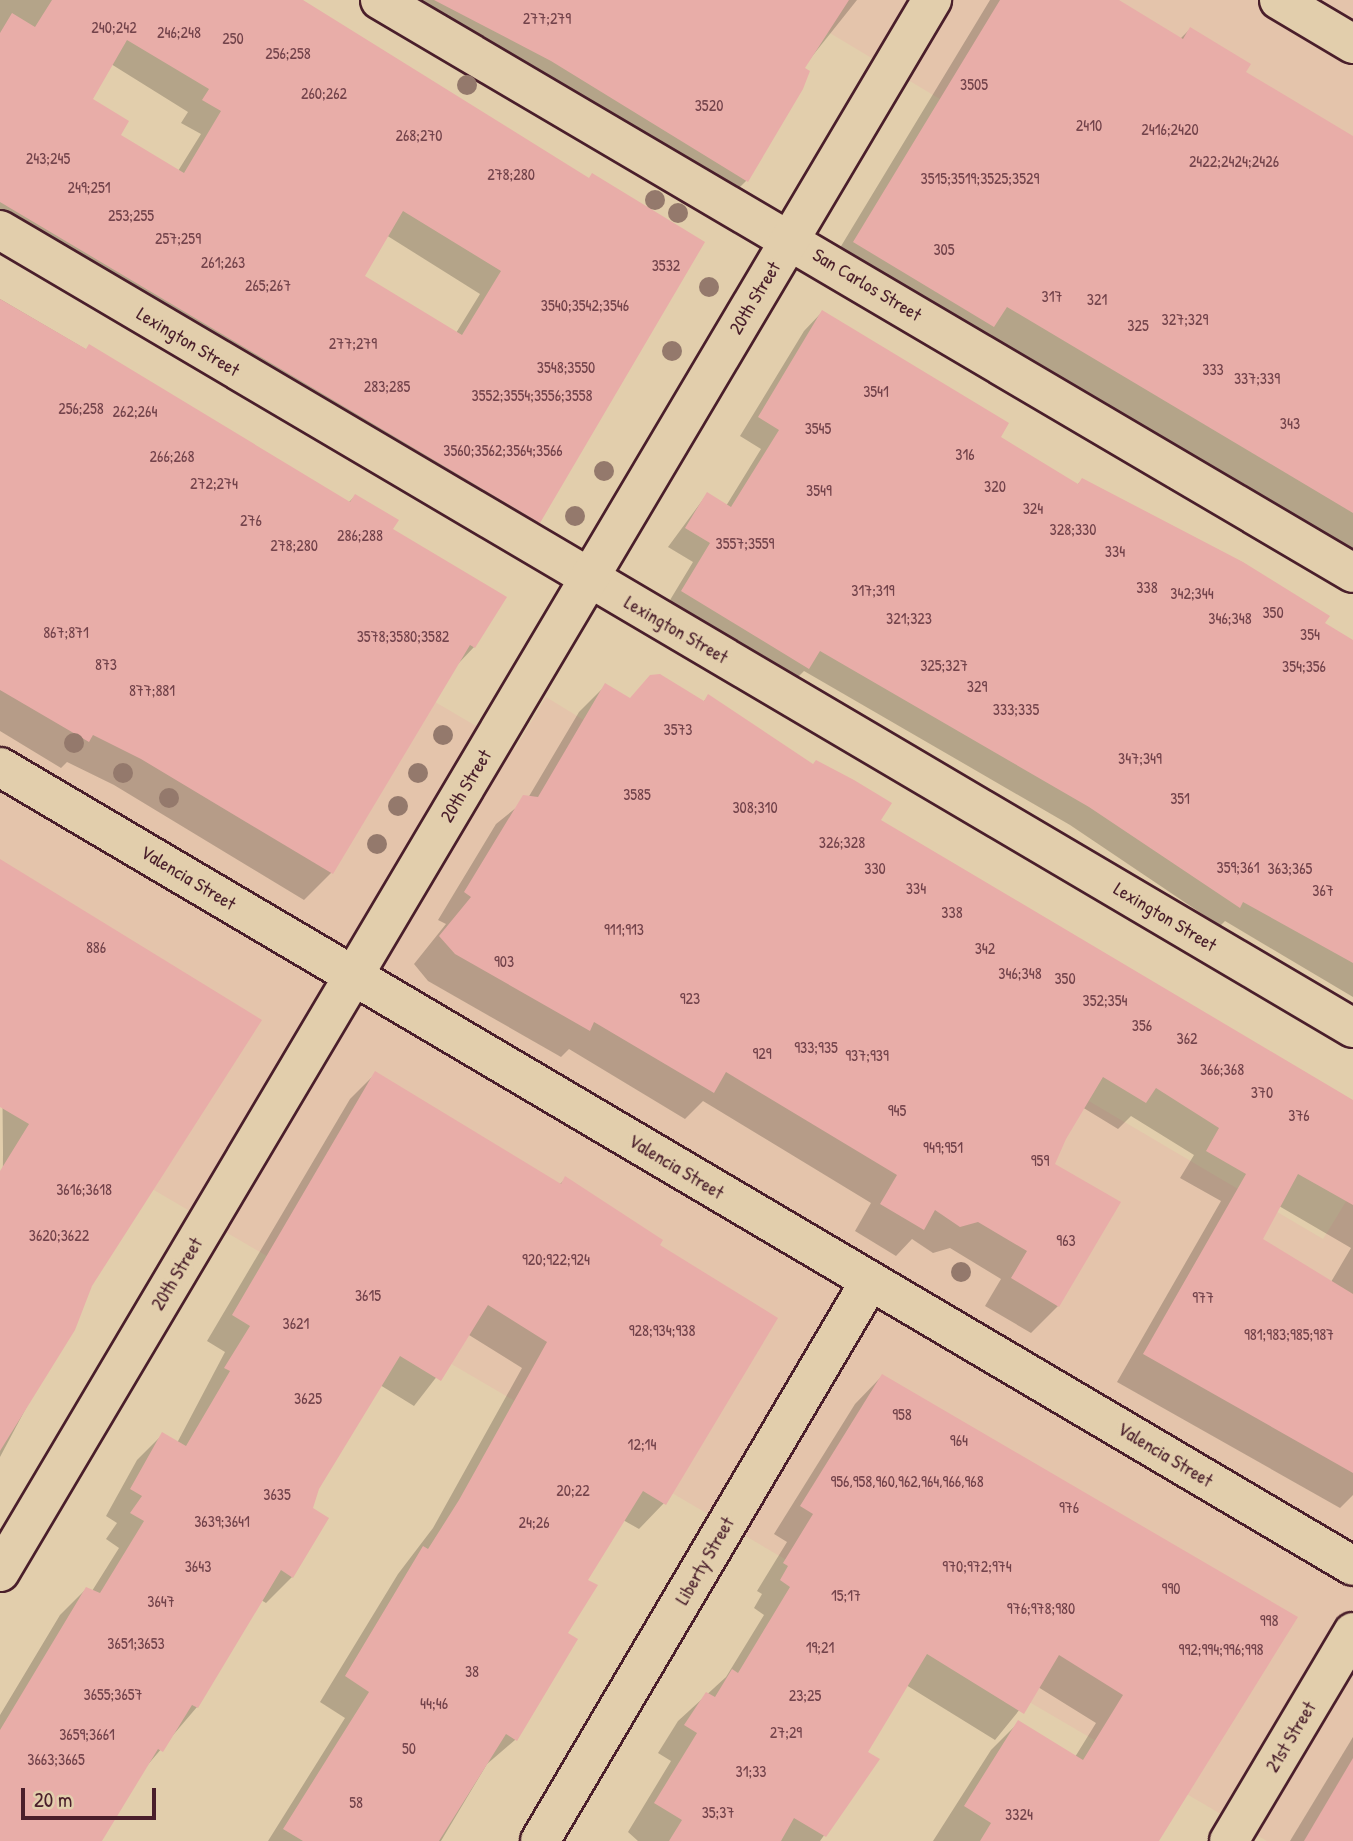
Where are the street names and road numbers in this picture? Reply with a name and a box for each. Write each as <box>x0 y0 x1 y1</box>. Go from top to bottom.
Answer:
street label: San Carlos Street <box>808 244 926 326</box>
street label: 20th Street <box>724 258 786 338</box>
street label: Lexington Street <box>132 302 244 382</box>
street label: Lexington Street <box>620 591 732 669</box>
street label: 20th Street <box>435 746 497 826</box>
street label: Valencia Street <box>136 841 240 915</box>
street label: Lexington Street <box>1109 877 1221 957</box>
street label: Valencia Street <box>624 1130 728 1204</box>
street label: 20th Street <box>146 1234 208 1314</box>
street label: Valencia Street <box>1113 1418 1217 1492</box>
street label: Liberty Street <box>671 1513 739 1609</box>
street label: 21st Street <box>1261 1698 1321 1776</box>

